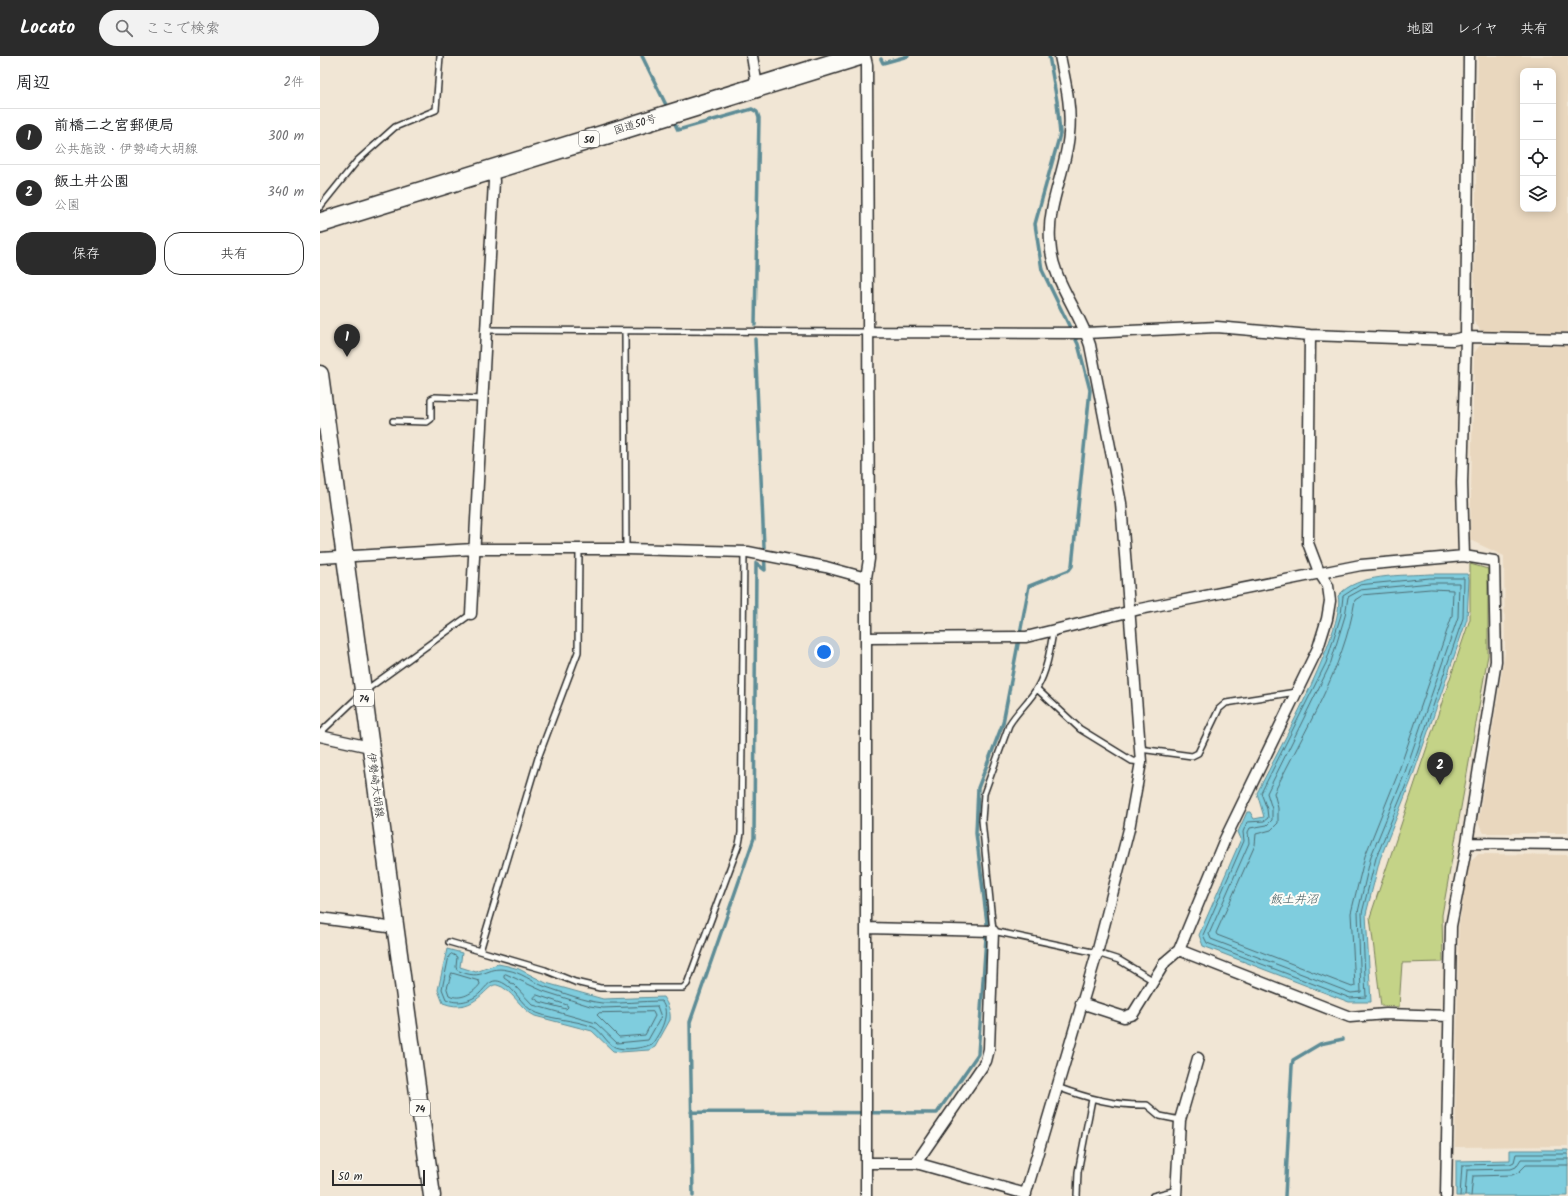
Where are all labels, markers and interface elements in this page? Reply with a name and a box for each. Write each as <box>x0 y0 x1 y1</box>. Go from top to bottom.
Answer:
search box <box>99 10 379 46</box>
text: Locato <box>20 13 75 43</box>
icon: search <box>113 17 135 39</box>
text: ここで検索 <box>145 17 220 41</box>
text: 地図 <box>1407 18 1435 40</box>
text: レイヤ <box>1457 18 1498 40</box>
text: 共有 <box>1520 18 1548 40</box>
map controls <box>1520 68 1556 212</box>
button: + <box>1520 68 1556 104</box>
text: 周辺 <box>16 70 50 97</box>
text: 2件 <box>283 72 304 93</box>
button: − <box>1520 104 1556 140</box>
street label: 国道50号 <box>611 110 659 140</box>
text: 前橋二之宮郵便局 <box>54 114 174 138</box>
text: 1 <box>27 126 31 147</box>
text: 300 m <box>268 126 304 147</box>
road number: 50 <box>579 131 599 147</box>
text: 公共施設 · 伊勢崎大胡線 <box>54 139 198 160</box>
button: locate <box>1520 140 1556 176</box>
text: 飯土井公園 <box>54 170 129 194</box>
button: layers <box>1520 176 1556 212</box>
text: 2 <box>25 182 33 203</box>
text: 340 m <box>267 182 304 203</box>
text: 公園 <box>54 195 80 216</box>
button: 保存 <box>16 232 156 275</box>
button: 共有 <box>164 232 304 275</box>
pin: 1 <box>334 324 360 357</box>
your location <box>814 642 834 662</box>
road number: 74 <box>354 690 374 706</box>
street label: 伊勢崎大胡線 <box>362 751 389 819</box>
pin: 2 <box>1427 752 1453 785</box>
water label: 飯土井沼 <box>1270 890 1319 909</box>
road number: 74 <box>410 1100 430 1116</box>
scale bar <box>332 1168 425 1187</box>
text: 50 m <box>338 1168 363 1186</box>

